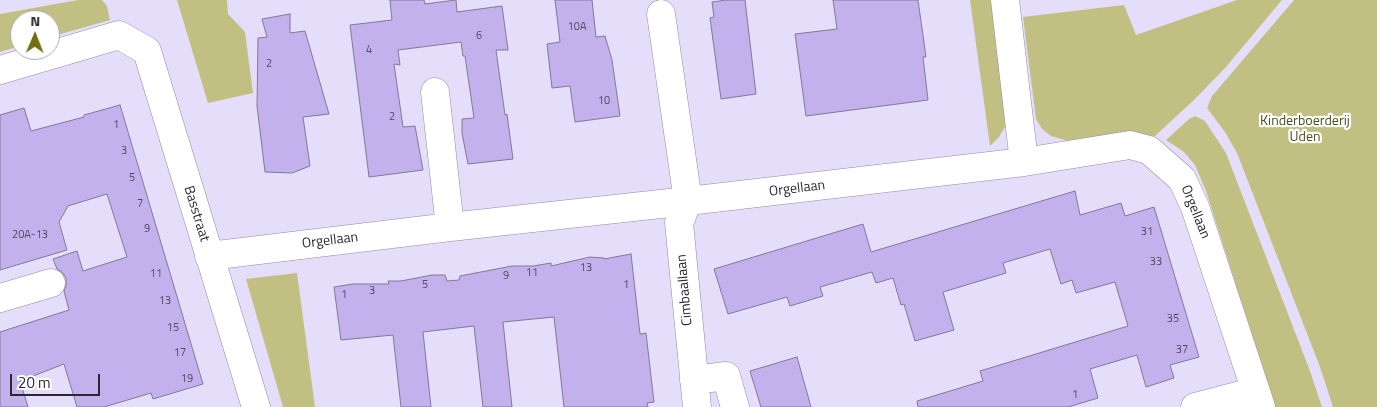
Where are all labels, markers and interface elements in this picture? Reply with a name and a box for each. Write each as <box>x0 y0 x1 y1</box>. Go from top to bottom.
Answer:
north arrow <box>10 10 60 60</box>
text: N <box>30 10 40 31</box>
house number: 10A <box>568 20 586 34</box>
house number: 6 <box>476 29 482 43</box>
house number: 4 <box>366 43 372 57</box>
house number: 2 <box>266 57 272 71</box>
house number: 10 <box>598 94 610 108</box>
house number: 2 <box>389 110 395 124</box>
park label: Kinderboerderij Uden <box>1260 114 1350 146</box>
house number: 1 <box>113 118 119 132</box>
house number: 3 <box>121 144 127 158</box>
house number: 5 <box>129 171 135 185</box>
street label: Orgellaan <box>768 177 826 201</box>
street label: Orgellaan <box>1177 183 1213 241</box>
street label: Basstraat <box>180 184 212 244</box>
house number: 7 <box>137 197 143 211</box>
house number: 9 <box>144 222 150 236</box>
house number: 31 <box>1141 225 1153 239</box>
house number: 20A-13 <box>12 228 48 242</box>
street label: Orgellaan <box>301 229 359 253</box>
street label: Cimbaallaan <box>674 254 696 326</box>
house number: 33 <box>1150 255 1162 269</box>
house number: 13 <box>580 261 592 275</box>
house number: 11 <box>526 266 538 280</box>
house number: 11 <box>150 267 162 281</box>
house number: 9 <box>503 269 509 283</box>
house number: 5 <box>422 278 428 292</box>
house number: 1 <box>623 278 629 292</box>
house number: 3 <box>369 284 375 298</box>
house number: 1 <box>341 288 347 302</box>
house number: 13 <box>159 294 171 308</box>
house number: 35 <box>1167 312 1179 326</box>
house number: 15 <box>167 321 179 335</box>
house number: 37 <box>1176 343 1188 357</box>
house number: 17 <box>174 346 186 360</box>
scale bar <box>12 364 102 396</box>
text: 20 m <box>18 371 51 394</box>
house number: 19 <box>181 372 193 386</box>
house number: 1 <box>1072 388 1078 402</box>

